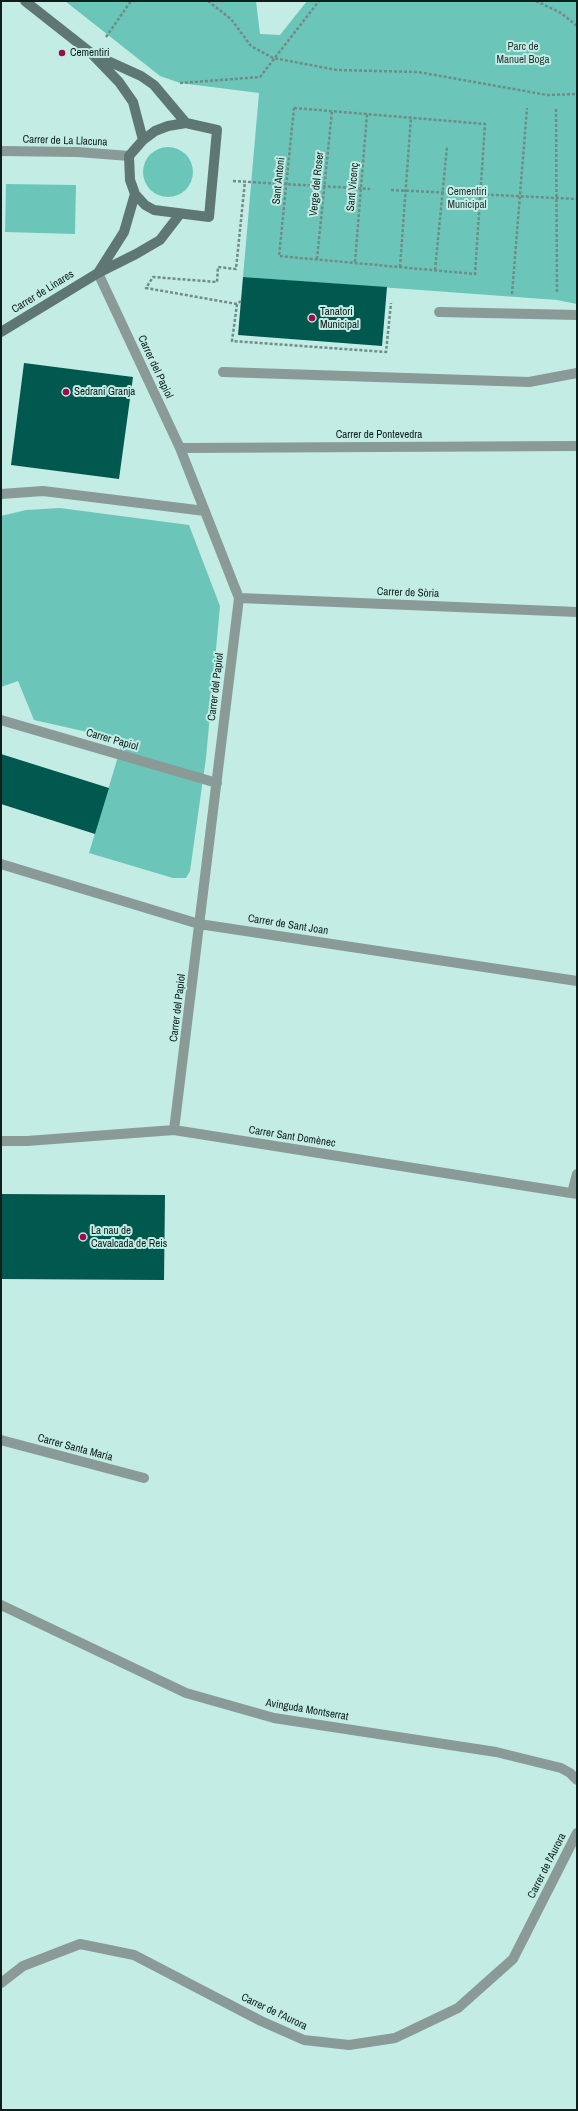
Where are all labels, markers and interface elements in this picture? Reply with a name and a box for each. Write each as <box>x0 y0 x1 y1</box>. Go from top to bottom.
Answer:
park label: Parc de Manuel Boga <box>496 40 550 66</box>
place label: Cementiri <box>70 46 110 60</box>
marker: Cementiri <box>57 48 67 58</box>
street label: Carrer de La Llacuna <box>22 133 108 149</box>
street label: Verge del Roser <box>307 151 327 217</box>
street label: Sant Antoni <box>270 157 288 205</box>
street label: Sant Vicenç <box>344 162 362 212</box>
park label: Cementiri Municipal <box>447 185 487 211</box>
street label: Carrer de Linares <box>10 268 76 316</box>
place label: Tanatori Municipal <box>320 305 359 331</box>
marker: Tanatori Municipal <box>307 313 317 323</box>
street label: Carrer del Papiol <box>135 333 175 401</box>
place label: Sedrani Granja <box>74 385 135 399</box>
marker: Sedrani Granja <box>61 387 71 397</box>
street label: Carrer de Pontevedra <box>336 428 422 442</box>
street label: Carrer de Sòria <box>377 585 439 601</box>
street label: Carrer del Papiol <box>205 652 227 722</box>
street label: Carrer Papiol <box>84 726 140 754</box>
street label: Carrer de Sant Joan <box>247 912 329 938</box>
street label: Carrer del Papiol <box>167 973 189 1043</box>
street label: Carrer Sant Domènec <box>248 1124 336 1150</box>
place label: La nau de Cavalcada de Reis <box>91 1224 167 1250</box>
marker: La nau de Cavalcada de Reis <box>78 1232 88 1242</box>
street label: Carrer Santa Maria <box>36 1432 114 1464</box>
street label: Avinguda Montserrat <box>265 1696 349 1724</box>
street label: Carrer de l'Aurora <box>525 1831 569 1901</box>
street label: Carrer de l'Aurora <box>239 1991 309 2033</box>

